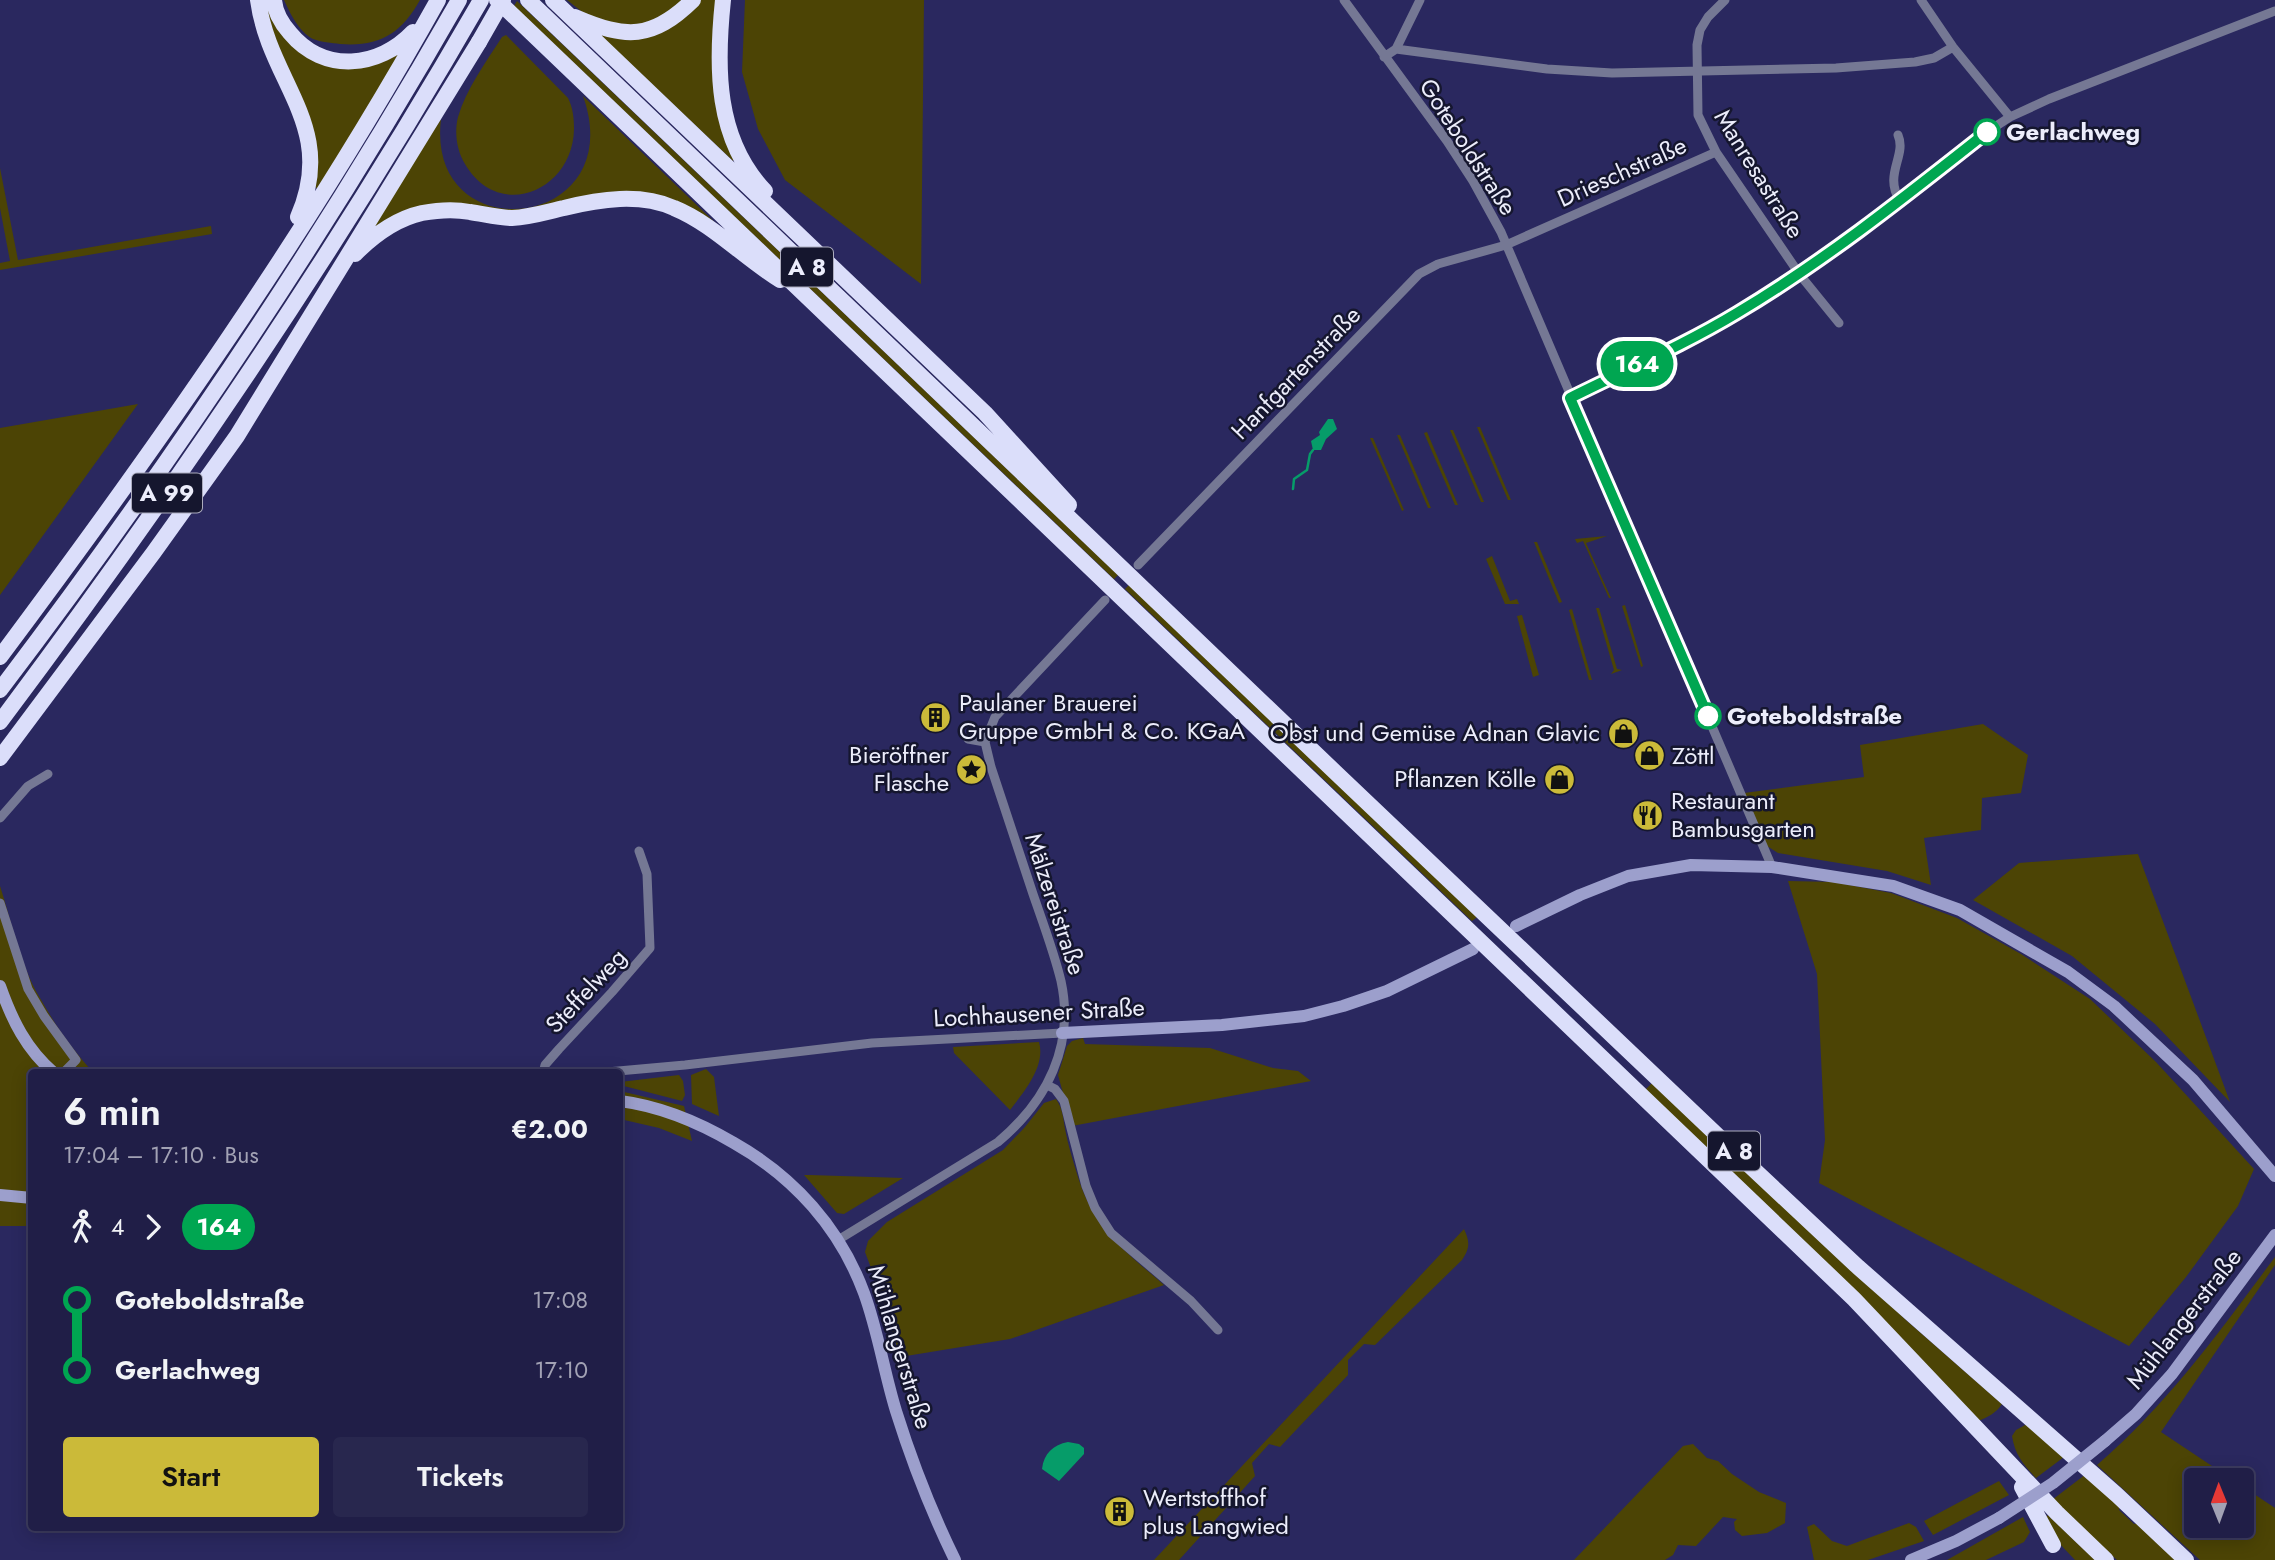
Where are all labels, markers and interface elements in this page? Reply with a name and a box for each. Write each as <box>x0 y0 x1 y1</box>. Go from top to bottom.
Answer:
street label: Goteboldstraße <box>1411 71 1526 222</box>
street label: Manresastraße <box>1706 102 1813 245</box>
place label: Gerlachweg <box>2006 114 2140 149</box>
marker: Gerlachweg <box>1974 119 2000 145</box>
street label: Drieschstraße <box>1552 127 1692 216</box>
road number: A 8 <box>781 248 833 286</box>
street label: Hanfgartenstraße <box>1223 298 1368 447</box>
line badge: 164 <box>1597 341 1677 387</box>
text: 164 <box>1614 346 1660 381</box>
road number: A 99 <box>132 474 202 512</box>
place label: Paulaner Brauerei Gruppe GmbH & Co. KGaA <box>959 685 1245 748</box>
place label: Goteboldstraße <box>1727 698 1902 733</box>
building icon: Paulaner Brauerei Gruppe GmbH & Co. KGaA <box>919 700 953 734</box>
marker: Goteboldstraße <box>1695 703 1721 729</box>
place label: Obst und Gemüse Adnan Glavic <box>1270 715 1600 750</box>
shop icon: Obst und Gemüse Adnan Glavic <box>1606 716 1640 750</box>
place label: Bieröffner Flasche <box>849 737 950 800</box>
place label: Zöttl <box>1672 738 1715 773</box>
shop icon: Zöttl <box>1632 739 1666 773</box>
place icon: Bieröffner Flasche <box>955 752 989 786</box>
place label: Pflanzen Kölle <box>1394 761 1536 796</box>
shop icon: Pflanzen Kölle <box>1542 762 1576 796</box>
place label: Restaurant Bambusgarten <box>1671 783 1815 846</box>
restaurant icon: Restaurant Bambusgarten <box>1631 798 1665 832</box>
street label: Mälzereistraße <box>1016 828 1095 979</box>
street label: Steffelweg <box>537 940 634 1041</box>
street label: Lochhausener Straße <box>932 989 1146 1036</box>
text: 6 min <box>63 1084 161 1139</box>
text: €2.00 <box>511 1110 588 1148</box>
road number: A 8 <box>1708 1132 1760 1170</box>
text: 17:04 – 17:10 · Bus <box>63 1138 259 1172</box>
icon: walk <box>63 1208 101 1246</box>
icon: forward <box>134 1208 172 1246</box>
text: 164 <box>196 1209 241 1244</box>
text: 4 <box>111 1210 124 1244</box>
street label: Mühlangerstraße <box>2118 1241 2250 1396</box>
street label: Mühlangerstraße <box>859 1261 942 1433</box>
text: Goteboldstraße <box>115 1281 305 1319</box>
text: 17:08 <box>532 1283 588 1317</box>
text: Gerlachweg <box>115 1351 260 1389</box>
text: 17:10 <box>535 1353 588 1387</box>
button: Start <box>63 1437 319 1517</box>
button: Tickets <box>333 1437 588 1517</box>
north arrow <box>2184 1468 2254 1538</box>
map controls <box>2184 1468 2254 1538</box>
place label: Wertstoffhof plus Langwied <box>1143 1480 1289 1543</box>
building icon: Wertstoffhof plus Langwied <box>1103 1495 1137 1529</box>

